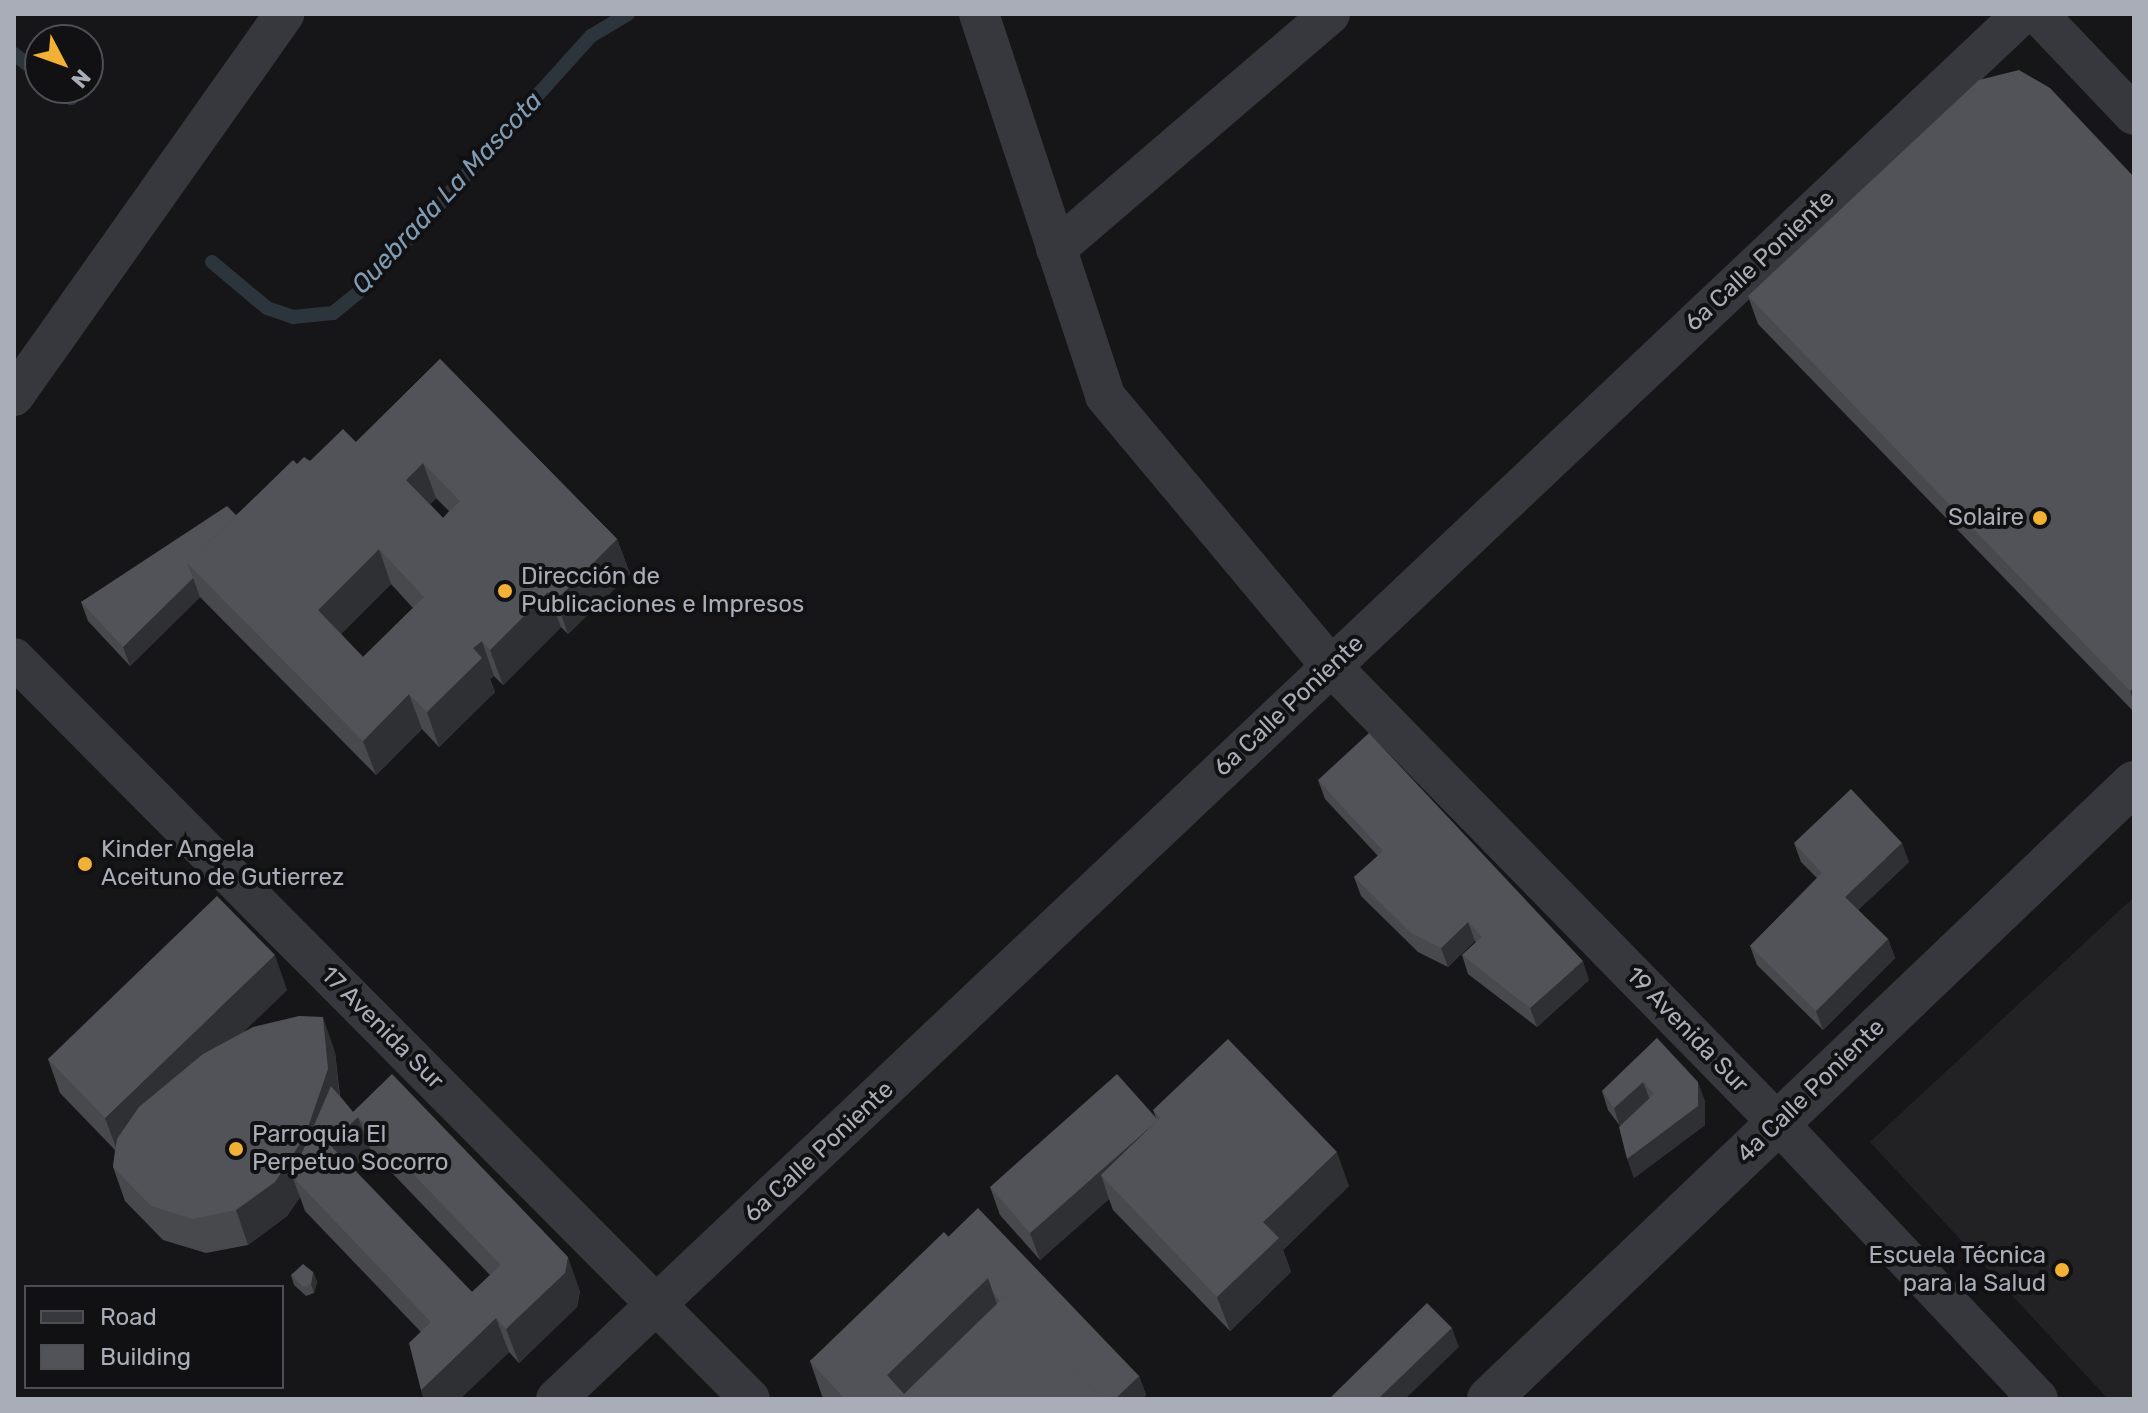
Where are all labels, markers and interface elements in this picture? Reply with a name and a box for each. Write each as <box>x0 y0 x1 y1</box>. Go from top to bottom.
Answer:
north arrow <box>24 24 104 104</box>
text: N <box>66 64 96 94</box>
water label: Quebrada La Mascota <box>345 85 549 301</box>
street label: 6a Calle Poniente <box>1679 184 1841 338</box>
place label: Solaire <box>1948 504 2024 532</box>
marker: Solaire <box>2031 509 2049 527</box>
place label: Dirección de Publicaciones e Impresos <box>521 563 804 619</box>
marker: Dirección de Publicaciones e Impresos <box>496 582 514 600</box>
street label: 6a Calle Poniente <box>1208 629 1370 783</box>
place label: Kinder Angela Aceituno de Gutierrez <box>101 836 344 892</box>
marker: Kinder Angela Aceituno de Gutierrez <box>76 855 94 873</box>
street label: 17 Avenida Sur <box>314 960 450 1096</box>
street label: 19 Avenida Sur <box>1620 961 1754 1099</box>
street label: 4a Calle Poniente <box>1731 1013 1891 1169</box>
street label: 6a Calle Poniente <box>738 1075 900 1229</box>
place label: Parroquia El Perpetuo Socorro <box>252 1121 448 1177</box>
marker: Parroquia El Perpetuo Socorro <box>227 1140 245 1158</box>
place label: Escuela Técnica para la Salud <box>1868 1242 2046 1298</box>
marker: Escuela Técnica para la Salud <box>2053 1261 2071 1279</box>
legend <box>24 1285 284 1389</box>
text: Road <box>100 1303 157 1331</box>
text: Building <box>100 1343 191 1371</box>

